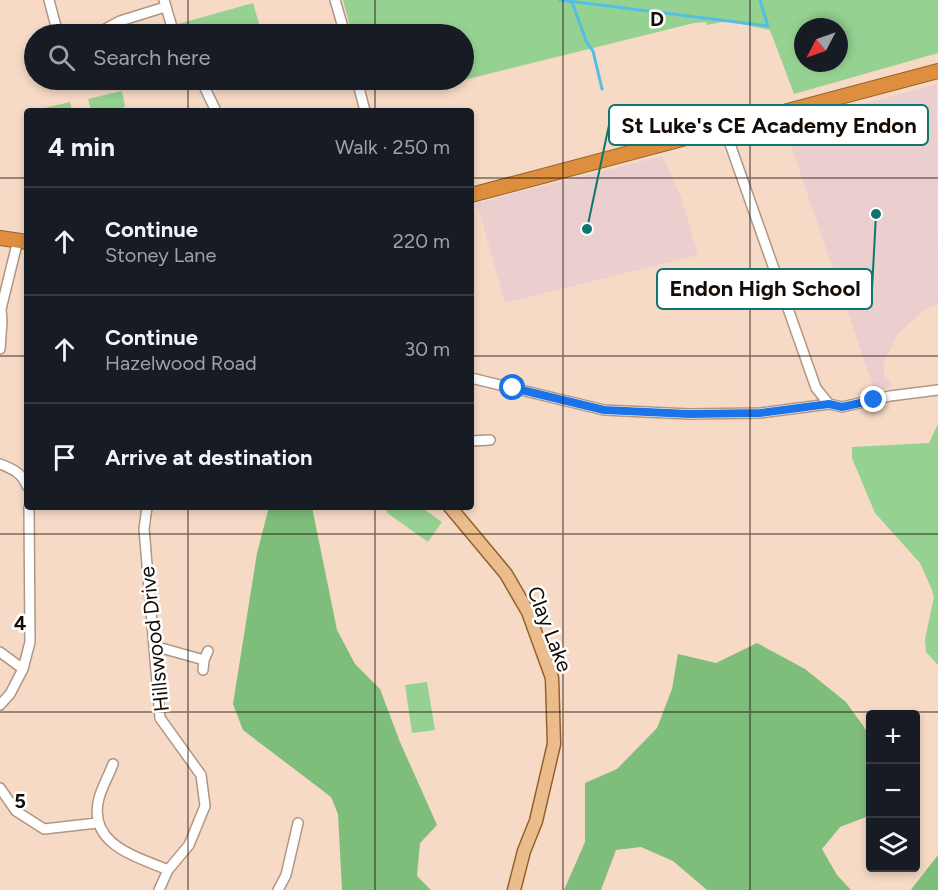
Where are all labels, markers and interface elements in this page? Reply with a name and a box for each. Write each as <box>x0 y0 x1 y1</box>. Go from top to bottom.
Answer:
text: D <box>650 7 664 31</box>
north arrow <box>794 18 848 72</box>
search box <box>24 24 474 90</box>
icon: search <box>45 41 78 74</box>
text: Search here <box>93 44 211 71</box>
callout: St Luke's CE Academy Endon <box>609 105 928 145</box>
text: St Luke's CE Academy Endon <box>621 112 917 139</box>
text: 4 min <box>48 131 115 163</box>
text: Walk · 250 m <box>335 135 450 159</box>
text: Continue <box>105 216 198 243</box>
icon: ahead <box>48 225 81 258</box>
text: 220 m <box>393 229 450 253</box>
text: Stoney Lane <box>105 243 216 267</box>
callout: Endon High School <box>657 269 872 309</box>
text: Endon High School <box>669 275 861 302</box>
text: Continue <box>105 324 198 351</box>
icon: ahead <box>48 333 81 366</box>
text: 30 m <box>404 337 450 361</box>
text: Hazelwood Road <box>105 351 257 375</box>
route start <box>499 374 525 400</box>
route end <box>860 386 886 412</box>
icon: arrive <box>48 441 81 474</box>
text: Arrive at destination <box>105 444 313 471</box>
street label: Hillswood Drive <box>134 565 174 713</box>
street label: Clay Lake <box>522 583 578 675</box>
text: 4 <box>14 611 27 635</box>
map controls <box>866 710 920 872</box>
button: + <box>866 710 920 764</box>
button: − <box>866 764 920 818</box>
text: 5 <box>14 789 26 813</box>
button: layers <box>866 818 920 872</box>

